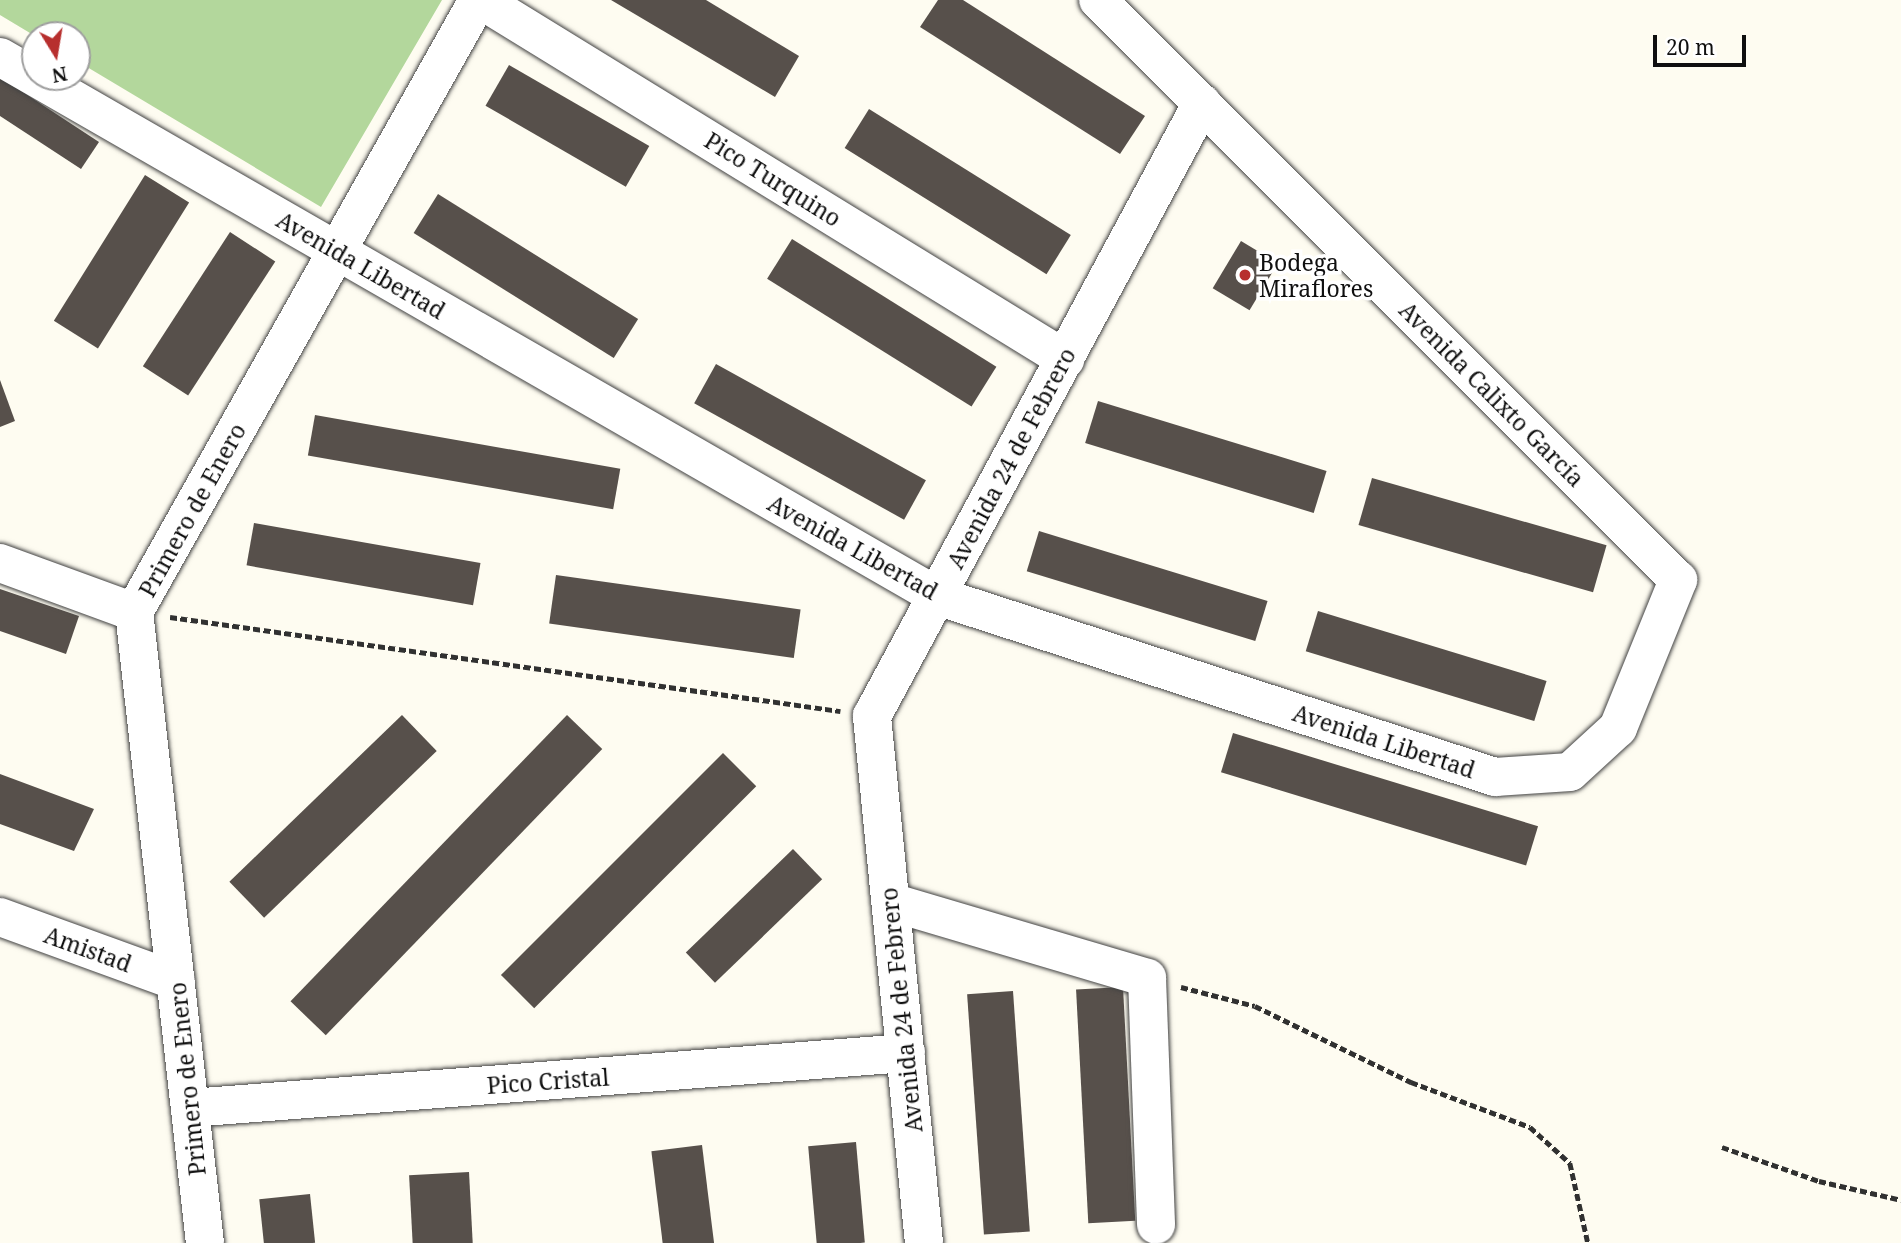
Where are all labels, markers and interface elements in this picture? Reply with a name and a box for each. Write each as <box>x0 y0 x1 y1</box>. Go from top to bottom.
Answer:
north arrow <box>21 21 91 91</box>
scale bar <box>1656 21 1749 65</box>
text: 20 m <box>1666 33 1715 61</box>
text: N <box>50 60 69 89</box>
street label: Pico Turquino <box>700 126 846 232</box>
street label: Avenida Libertad <box>272 206 450 324</box>
place label: Bodega Miraflores <box>1259 248 1373 302</box>
marker: Bodega Miraflores <box>1237 267 1253 283</box>
street label: Avenida Calixto García <box>1394 296 1590 492</box>
street label: Avenida 24 de Febrero <box>941 343 1081 573</box>
street label: Primero de Enero <box>133 418 251 602</box>
street label: Avenida Libertad <box>763 489 943 605</box>
street label: Avenida Libertad <box>1289 699 1479 783</box>
street label: Avenida 24 de Febrero <box>874 886 928 1134</box>
street label: Amistad <box>41 920 135 978</box>
street label: Primero de Enero <box>163 981 211 1177</box>
street label: Pico Cristal <box>486 1063 610 1099</box>

